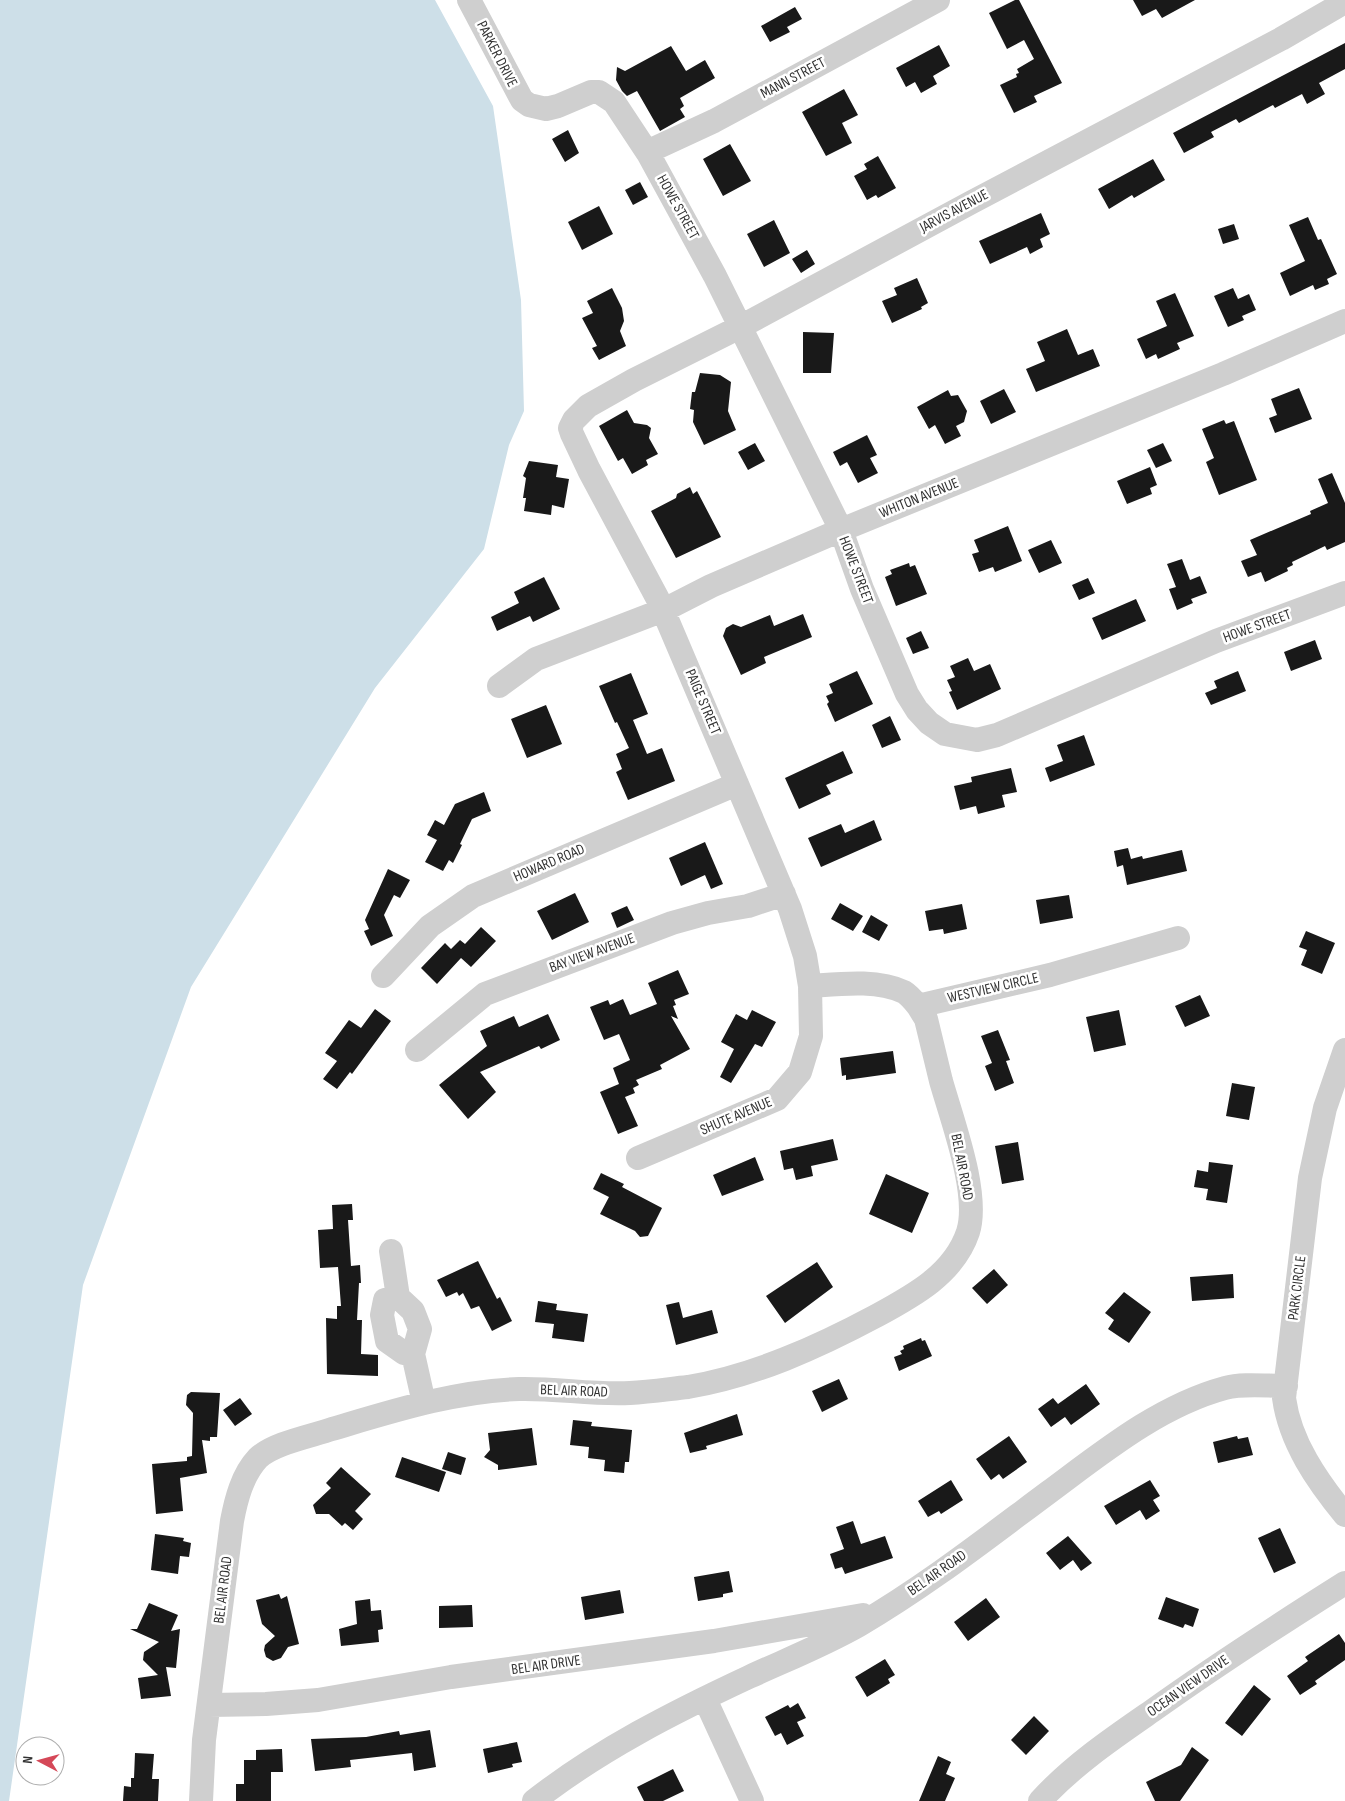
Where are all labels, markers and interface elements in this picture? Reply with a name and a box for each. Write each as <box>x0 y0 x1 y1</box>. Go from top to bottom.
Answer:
street label: PARKER DRIVE <box>472 18 522 90</box>
street label: MANN STREET <box>757 53 829 103</box>
street label: HOWE STREET <box>652 171 704 243</box>
street label: JARVIS AVENUE <box>916 185 992 237</box>
street label: WHITON AVENUE <box>877 473 961 523</box>
street label: HOWE STREET <box>834 533 878 607</box>
street label: HOWE STREET <box>1220 605 1294 647</box>
street label: PAIGE STREET <box>681 666 725 738</box>
street label: HOWARD ROAD <box>511 840 587 886</box>
street label: BAY VIEW AVENUE <box>547 929 637 977</box>
street label: WESTVIEW CIRCLE <box>946 968 1040 1008</box>
street label: SHUTE AVENUE <box>697 1092 775 1140</box>
street label: BEL AIR ROAD <box>946 1132 978 1202</box>
street label: PARK CIRCLE <box>1284 1255 1310 1321</box>
street label: BEL AIR ROAD <box>540 1380 608 1402</box>
street label: BEL AIR ROAD <box>904 1546 970 1600</box>
street label: BEL AIR ROAD <box>209 1555 237 1625</box>
street label: BEL AIR DRIVE <box>510 1651 582 1679</box>
street label: OCEAN VIEW DRIVE <box>1143 1651 1233 1721</box>
north arrow <box>15 1736 65 1786</box>
text: N <box>19 1755 36 1764</box>

